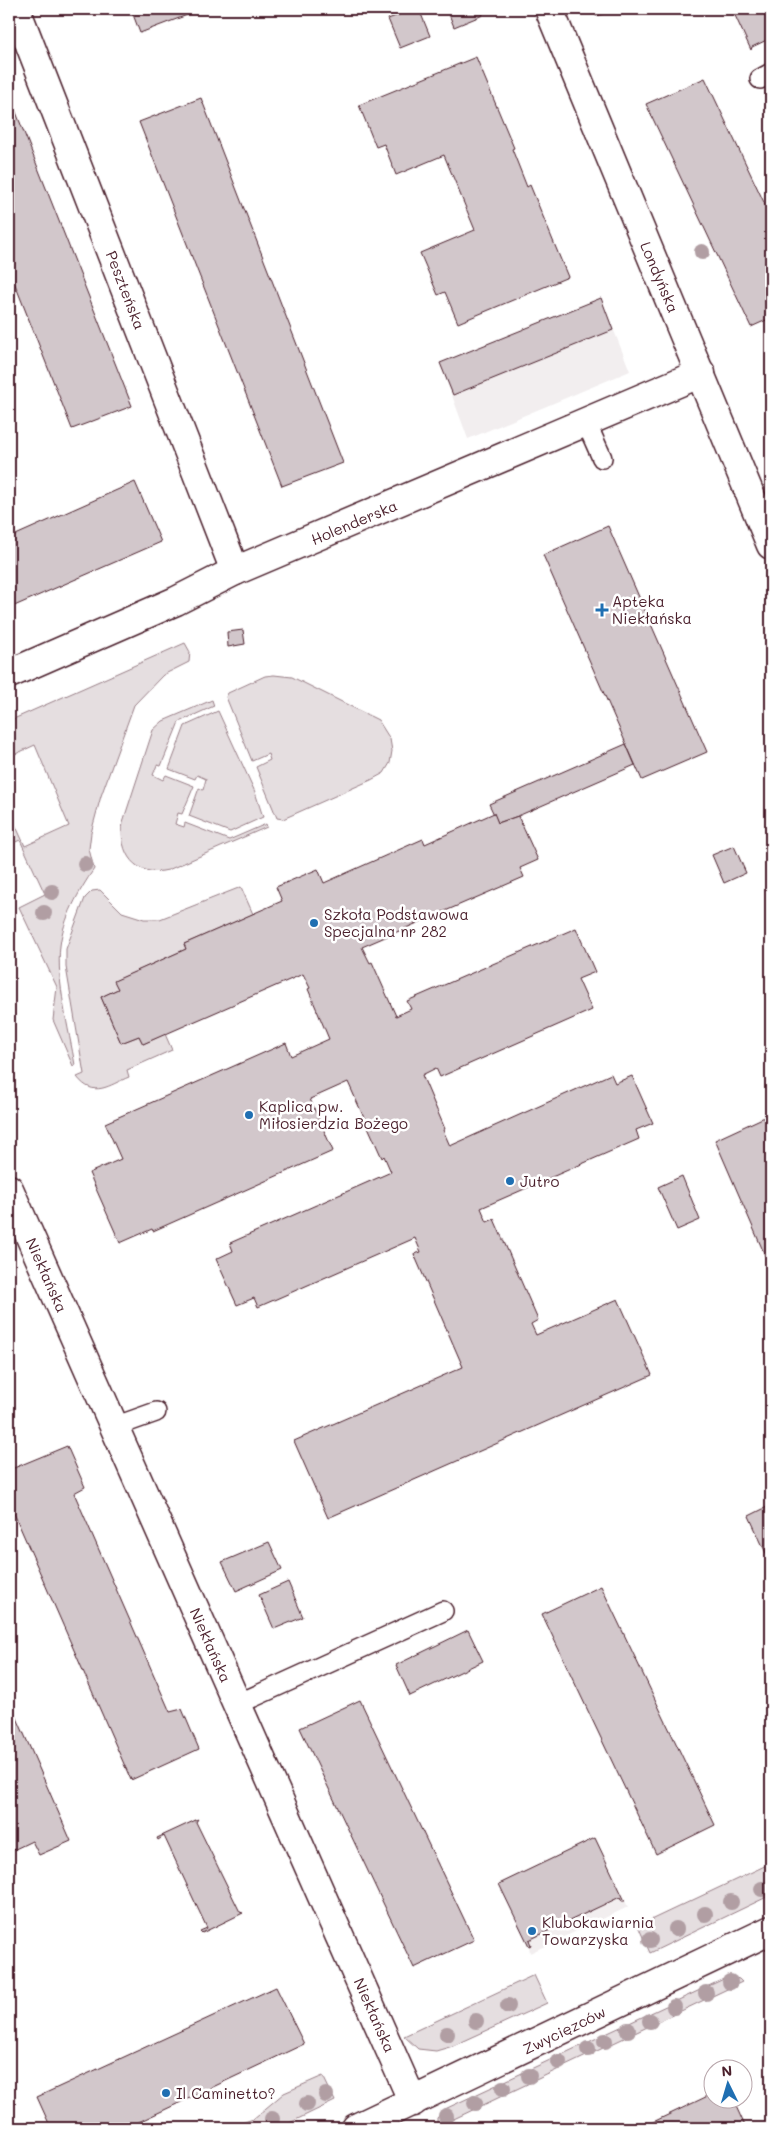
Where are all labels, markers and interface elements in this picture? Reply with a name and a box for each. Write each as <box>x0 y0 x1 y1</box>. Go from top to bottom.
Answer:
street label: Londyńska <box>636 238 684 316</box>
street label: Peszteńska <box>102 248 150 332</box>
street label: Holenderska <box>308 495 400 549</box>
place label: Apteka Niekłańska <box>612 591 692 628</box>
marker: Apteka Niekłańska <box>596 604 608 616</box>
place label: Szkoła Podstawowa Specjalna nr 282 <box>324 904 469 941</box>
marker: Szkoła Podstawowa Specjalna nr 282 <box>308 917 320 929</box>
place label: Kaplica pw. Miłosierdzia Bożego <box>259 1096 408 1133</box>
marker: Kaplica pw. Miłosierdzia Bożego <box>243 1109 255 1121</box>
place label: Jutro <box>520 1171 560 1191</box>
marker: Jutro <box>504 1175 516 1187</box>
street label: Niekłańska <box>22 1234 72 1316</box>
street label: Niekłańska <box>186 1604 236 1686</box>
place label: Klubokawiarnia Towarzyska <box>542 1912 654 1949</box>
marker: Klubokawiarnia Towarzyska <box>526 1925 538 1937</box>
street label: Niekłańska <box>350 1974 400 2056</box>
street label: Zwycięzców <box>519 2001 609 2059</box>
north arrow <box>702 2060 752 2110</box>
text: N <box>721 2061 733 2080</box>
place label: Il Caminetto? <box>176 2083 275 2103</box>
marker: Il Caminetto? <box>160 2087 172 2099</box>

